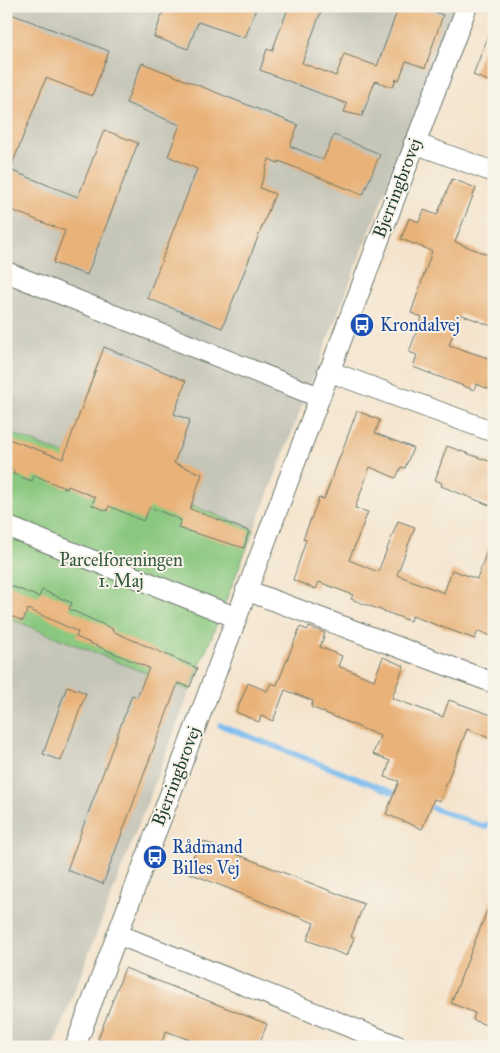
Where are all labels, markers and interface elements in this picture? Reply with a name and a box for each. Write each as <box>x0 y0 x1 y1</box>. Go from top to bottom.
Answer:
street label: Bjerringbrovej <box>368 135 427 241</box>
bus stop icon: Krondalvej <box>349 312 375 338</box>
place label: Krondalvej <box>380 314 460 336</box>
park label: Parcelforeningen 1. Maj <box>59 549 183 592</box>
street label: Bjerringbrovej <box>147 723 206 829</box>
place label: Rådmand Billes Vej <box>172 836 243 879</box>
bus stop icon: Rådmand Billes Vej <box>142 844 168 870</box>

